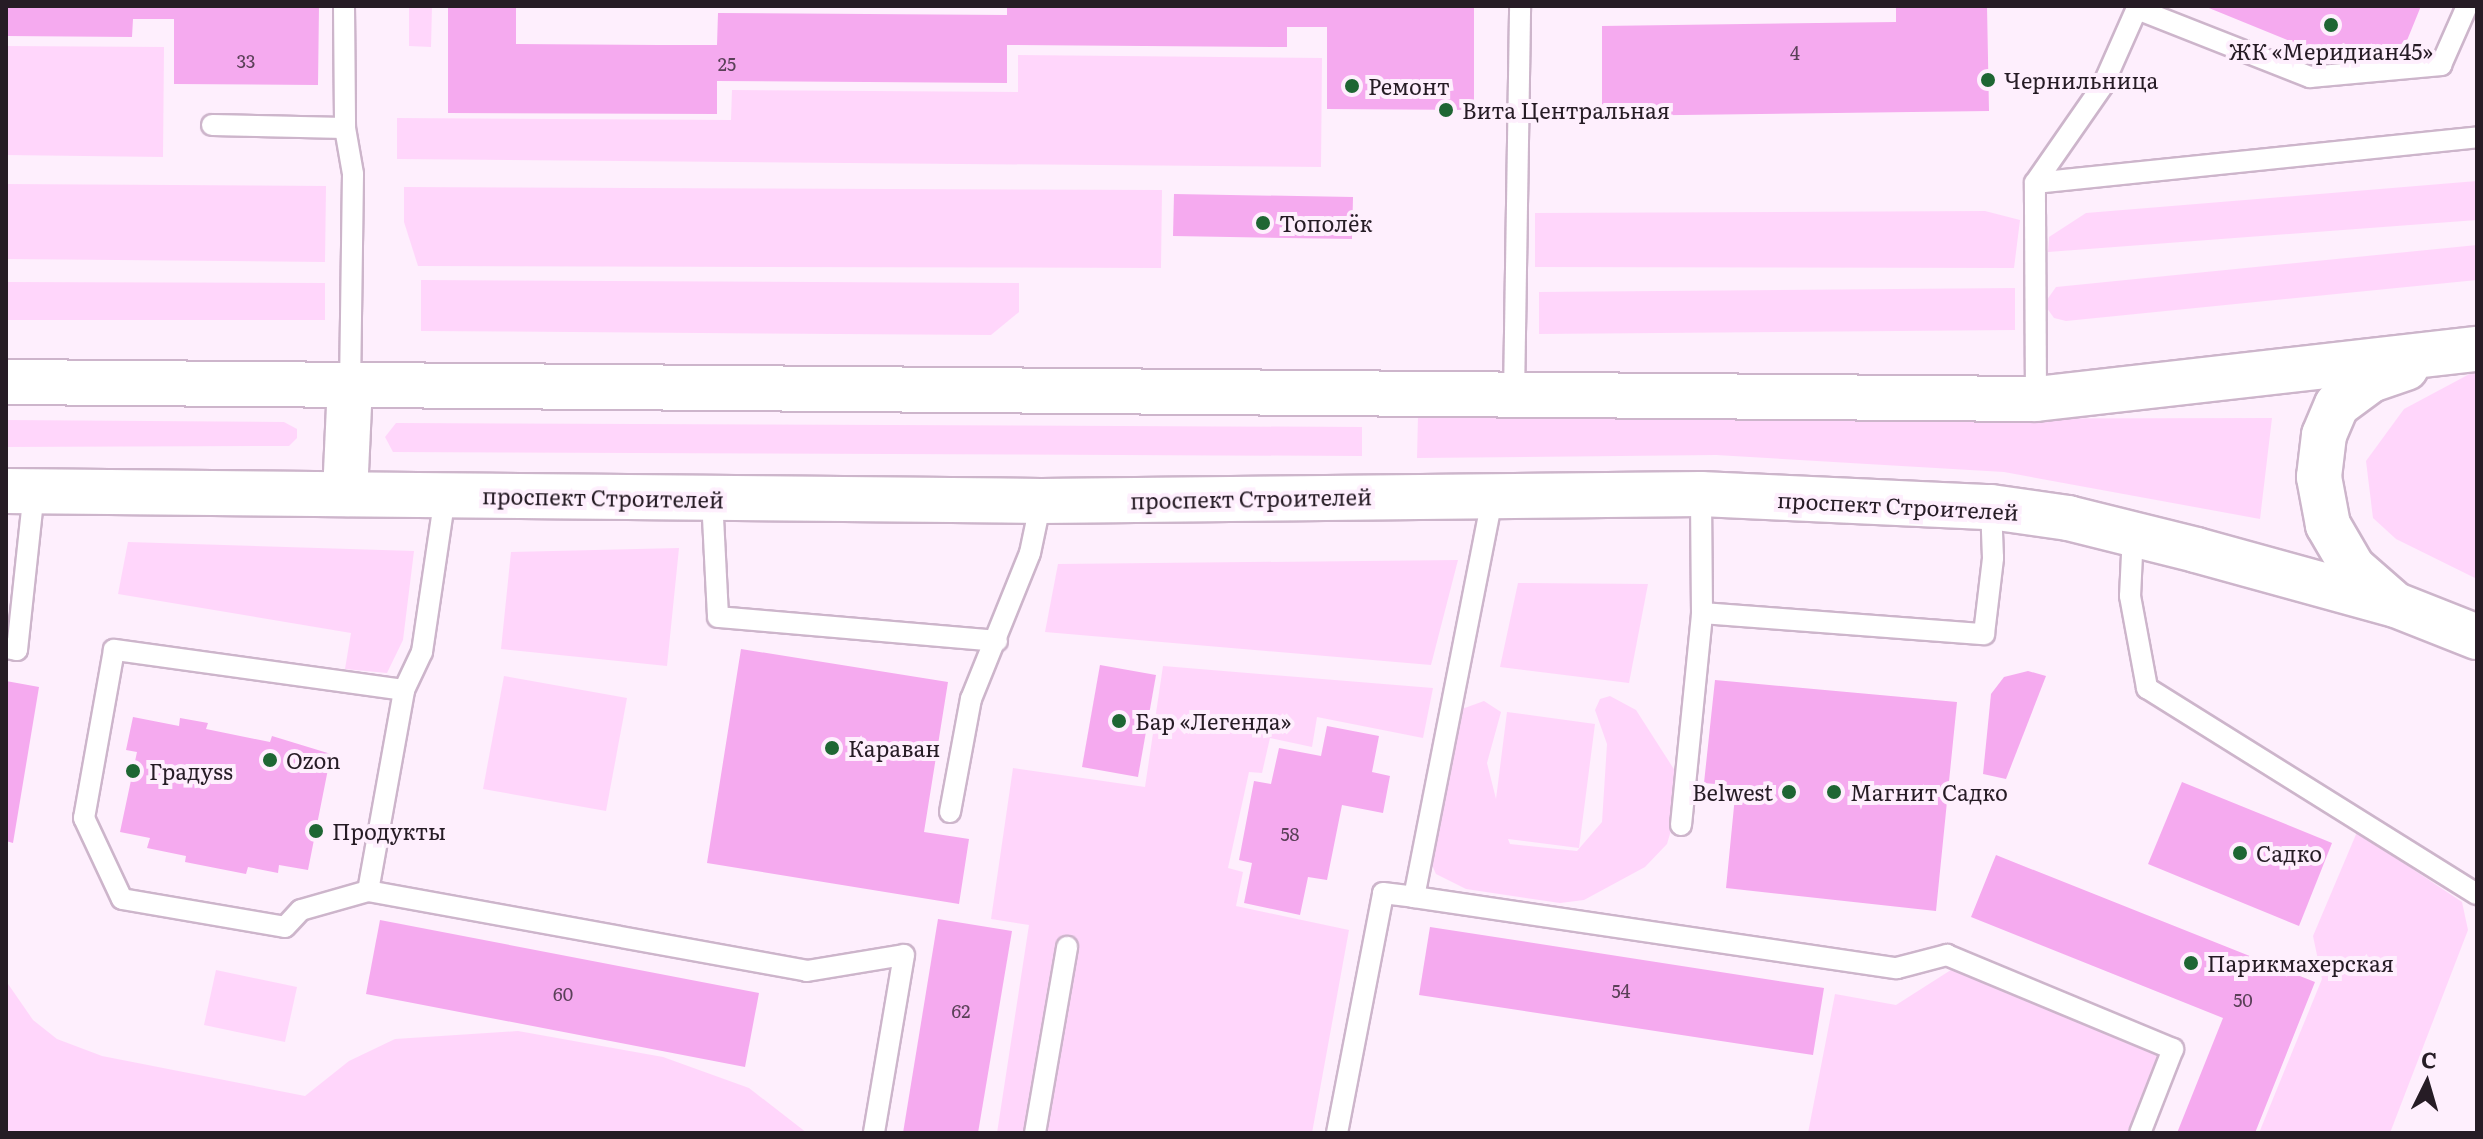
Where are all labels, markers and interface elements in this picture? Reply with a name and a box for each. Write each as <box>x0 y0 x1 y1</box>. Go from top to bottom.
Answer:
marker: ЖК «Меридиан45» <box>2322 16 2340 34</box>
place label: ЖК «Меридиан45» <box>2229 38 2433 64</box>
house number: 4 <box>1790 42 1800 64</box>
house number: 33 <box>237 50 255 72</box>
house number: 25 <box>718 53 736 75</box>
place label: Чернильница <box>2004 67 2158 93</box>
marker: Чернильница <box>1979 71 1997 89</box>
place label: Ремонт <box>1368 73 1450 99</box>
marker: Ремонт <box>1343 77 1361 95</box>
place label: Вита Центральная <box>1462 97 1670 123</box>
marker: Вита Центральная <box>1437 101 1455 119</box>
place label: Тополёк <box>1279 210 1372 236</box>
marker: Тополёк <box>1254 214 1272 232</box>
street label: проспект Строителей <box>482 482 724 512</box>
street label: проспект Строителей <box>1130 483 1372 513</box>
street label: проспект Строителей <box>1777 485 2019 525</box>
place label: Бар «Легенда» <box>1135 708 1292 734</box>
marker: Бар «Легенда» <box>1110 712 1128 730</box>
place label: Караван <box>848 735 940 761</box>
marker: Караван <box>823 739 841 757</box>
place label: Ozon <box>286 747 341 773</box>
marker: Ozon <box>261 751 279 769</box>
place label: Градуss <box>149 758 233 784</box>
marker: Градуss <box>124 762 142 780</box>
place label: Belwest <box>1692 779 1773 805</box>
place label: Магнит Садко <box>1850 779 2008 805</box>
marker: Belwest <box>1780 783 1798 801</box>
marker: Магнит Садко <box>1825 783 1843 801</box>
place label: Продукты <box>332 818 446 844</box>
marker: Продукты <box>307 822 325 840</box>
house number: 58 <box>1280 823 1300 845</box>
place label: Садко <box>2256 840 2322 866</box>
marker: Садко <box>2231 844 2249 862</box>
place label: Парикмахерская <box>2207 950 2394 976</box>
marker: Парикмахерская <box>2182 954 2200 972</box>
house number: 54 <box>1611 980 1631 1002</box>
house number: 60 <box>553 983 573 1005</box>
house number: 50 <box>2233 989 2253 1011</box>
house number: 62 <box>952 1000 970 1022</box>
text: С <box>2420 1041 2438 1076</box>
north arrow <box>2387 1043 2467 1123</box>

